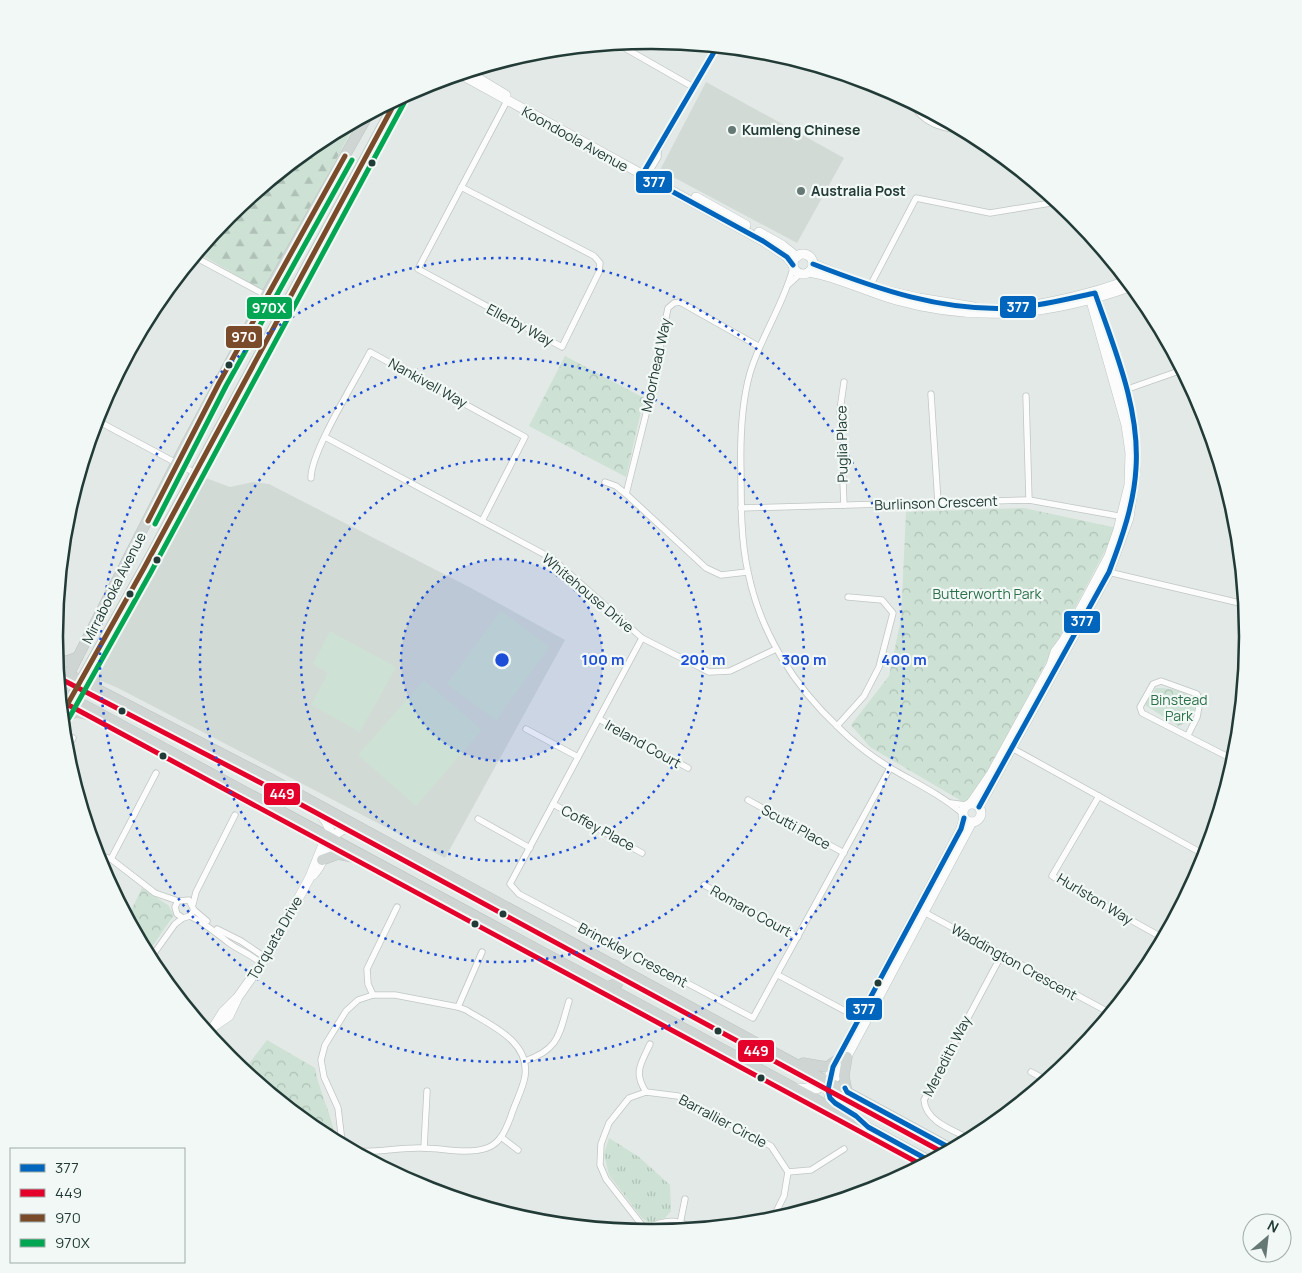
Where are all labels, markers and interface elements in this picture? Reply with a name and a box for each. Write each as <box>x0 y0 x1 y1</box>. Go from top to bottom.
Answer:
street label: Koondoola Avenue <box>519 101 632 176</box>
place label: Kumleng Chinese <box>742 120 860 139</box>
marker: Kumleng Chinese <box>726 124 738 136</box>
unlabelled marker <box>367 158 377 168</box>
line badge: 377 <box>635 170 673 194</box>
text: 377 <box>642 172 666 191</box>
place label: Australia Post <box>811 181 906 200</box>
marker: Australia Post <box>795 185 807 197</box>
line badge: 377 <box>999 295 1037 319</box>
line badge: 970X <box>246 296 293 320</box>
text: 377 <box>1006 297 1030 316</box>
text: 970X <box>252 298 287 317</box>
street label: Ellerby Way <box>484 299 557 350</box>
street label: Moorhead Way <box>636 315 675 414</box>
line badge: 970 <box>225 325 263 349</box>
text: 970 <box>231 327 257 346</box>
street label: Nankivell Way <box>385 353 472 412</box>
unlabelled marker <box>224 360 234 370</box>
street label: Puglia Place <box>831 405 852 483</box>
street label: Burlinson Crescent <box>874 491 998 514</box>
street label: Mirrabooka Avenue <box>77 529 150 647</box>
street label: Whitehouse Drive <box>538 549 638 637</box>
unlabelled marker <box>152 555 162 565</box>
park label: Butterworth Park <box>933 584 1043 603</box>
unlabelled marker <box>125 589 135 599</box>
line badge: 377 <box>1063 610 1101 634</box>
text: 377 <box>1070 611 1094 630</box>
text: 100 m <box>582 649 624 670</box>
text: 200 m <box>680 649 726 670</box>
text: 300 m <box>782 649 826 670</box>
text: 400 m <box>881 649 927 670</box>
centre of rings <box>493 651 511 669</box>
park label: Binstead Park <box>1151 690 1207 725</box>
unlabelled marker <box>117 706 127 716</box>
street label: Ireland Court <box>602 715 685 772</box>
unlabelled marker <box>158 751 168 761</box>
line badge: 449 <box>263 782 301 806</box>
text: 449 <box>269 784 295 803</box>
street label: Coffey Place <box>558 800 638 855</box>
street label: Scutti Place <box>758 800 834 853</box>
street label: Hurlston Way <box>1054 868 1137 929</box>
street label: Romaro Court <box>707 880 796 941</box>
street label: Torquata Drive <box>243 892 306 983</box>
unlabelled marker <box>498 909 508 919</box>
street label: Brinckley Crescent <box>575 918 692 992</box>
unlabelled marker <box>470 919 480 929</box>
street label: Waddington Crescent <box>948 919 1081 1004</box>
unlabelled marker <box>873 978 883 988</box>
line badge: 377 <box>845 997 883 1021</box>
text: 377 <box>852 999 876 1018</box>
street label: Meredith Way <box>918 1011 975 1100</box>
unlabelled marker <box>713 1026 723 1036</box>
line badge: 449 <box>737 1039 775 1063</box>
text: 449 <box>743 1041 769 1060</box>
unlabelled marker <box>756 1073 766 1083</box>
street label: Barrallier Circle <box>676 1089 771 1152</box>
legend <box>10 1148 185 1263</box>
text: 377 <box>55 1157 79 1178</box>
text: 449 <box>55 1182 82 1203</box>
text: 970 <box>55 1207 81 1228</box>
north arrow <box>1242 1213 1292 1263</box>
text: N <box>1264 1215 1282 1237</box>
text: 970X <box>55 1232 90 1253</box>

